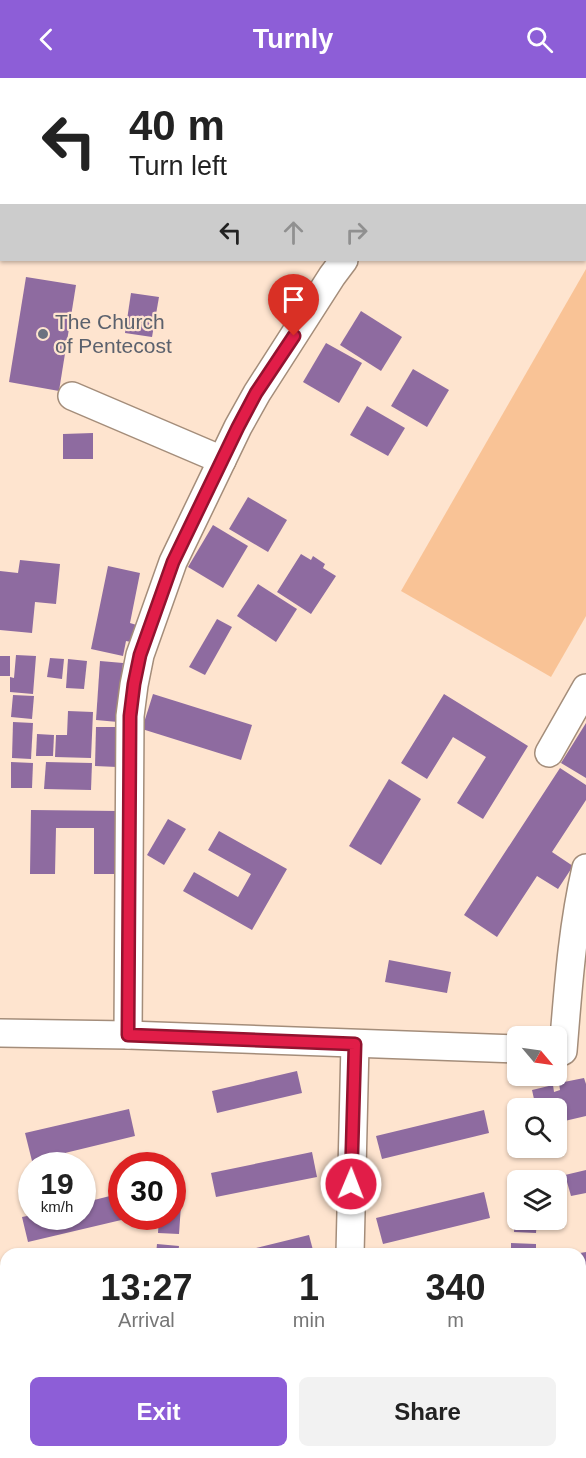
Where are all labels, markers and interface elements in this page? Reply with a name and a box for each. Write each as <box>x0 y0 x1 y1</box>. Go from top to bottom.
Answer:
icon: back <box>30 23 63 56</box>
icon: search <box>523 23 556 56</box>
text: Turnly <box>253 24 333 54</box>
icon: left <box>30 102 108 180</box>
text: 40 m <box>129 102 225 149</box>
text: Turn left <box>129 151 227 181</box>
icon: left <box>214 216 247 249</box>
icon: ahead <box>277 216 310 249</box>
icon: right <box>340 216 373 249</box>
pin <box>268 274 319 336</box>
icon: arrive <box>277 283 310 316</box>
place label: The Church of Pentecost <box>55 310 172 357</box>
marker: The Church of Pentecost <box>36 327 50 341</box>
north arrow <box>507 1026 567 1086</box>
map controls <box>507 1026 567 1230</box>
button: search <box>507 1098 567 1158</box>
speed limit sign: 30 <box>108 1152 186 1230</box>
position arrow <box>319 1152 383 1216</box>
text: 19 <box>40 1167 74 1200</box>
button: layers <box>507 1170 567 1230</box>
text: km/h <box>41 1198 73 1215</box>
text: 13:27 <box>100 1267 192 1308</box>
text: 1 <box>299 1267 319 1308</box>
text: 340 <box>425 1267 486 1308</box>
text: Arrival <box>118 1309 175 1331</box>
text: min <box>293 1309 325 1331</box>
text: m <box>447 1309 464 1331</box>
button: Exit <box>30 1377 287 1446</box>
button: Share <box>299 1377 556 1446</box>

